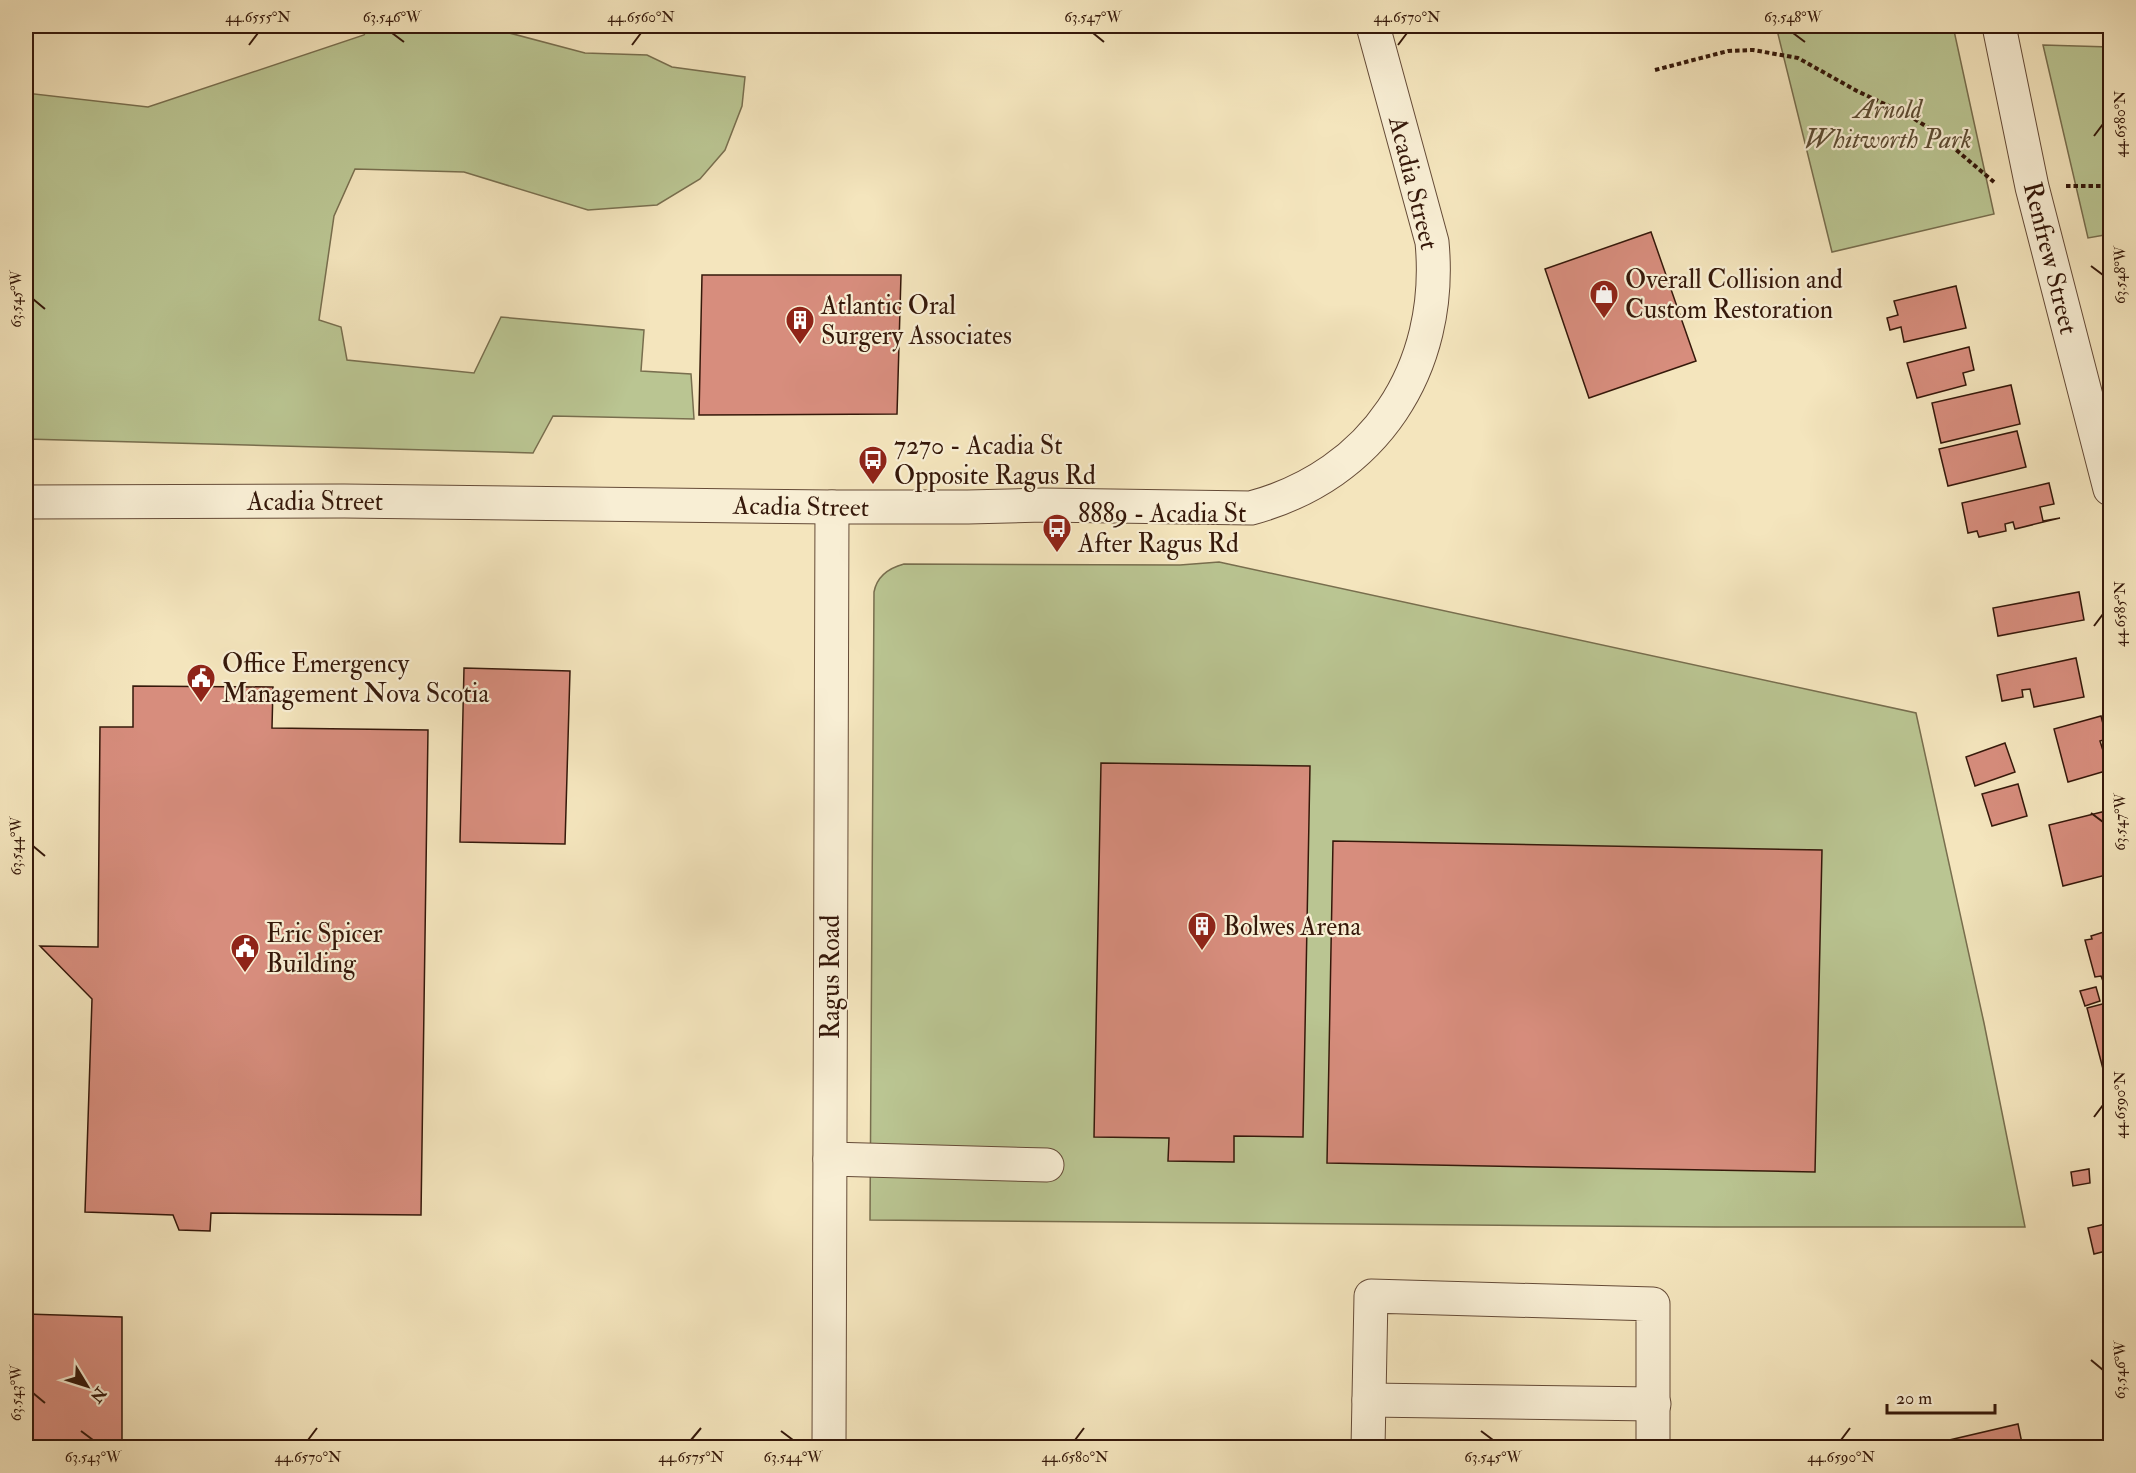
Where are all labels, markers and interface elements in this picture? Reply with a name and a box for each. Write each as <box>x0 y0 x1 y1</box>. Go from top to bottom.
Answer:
text: 44.6555°N <box>225 8 291 27</box>
text: 63.546°W <box>363 8 422 27</box>
text: 44.6560°N <box>607 8 675 27</box>
text: 63.547°W <box>1064 8 1122 27</box>
text: 44.6570°N <box>1374 8 1441 27</box>
text: 63.548°W <box>1764 8 1823 27</box>
text: 44.6580°N <box>2111 90 2130 158</box>
park label: Arnold Whitworth Park <box>1804 94 1972 156</box>
street label: Acadia Street <box>1381 112 1445 253</box>
street label: Renfrew Street <box>2016 179 2084 338</box>
text: 63.548°W <box>2111 245 2130 304</box>
place label: Overall Collision and Custom Restoration <box>1625 264 1843 326</box>
text: 63.545°W <box>7 270 26 328</box>
shop icon: Overall Collision and Custom Restoration <box>1588 278 1620 320</box>
place label: Atlantic Oral Surgery Associates <box>820 290 1012 352</box>
building icon: Atlantic Oral Surgery Associates <box>784 304 816 346</box>
place label: 7270 - Acadia St Opposite Ragus Rd <box>894 430 1096 493</box>
bus stop icon: 7270 - Acadia St Opposite Ragus Rd <box>857 444 889 486</box>
street label: Acadia Street <box>246 486 383 518</box>
street label: Acadia Street <box>732 490 869 524</box>
place label: 8889 - Acadia St After Ragus Rd <box>1077 498 1246 560</box>
bus stop icon: 8889 - Acadia St After Ragus Rd <box>1041 512 1073 554</box>
text: 44.6585°N <box>2111 580 2130 647</box>
place label: Office Emergency Management Nova Scotia <box>222 648 490 710</box>
public building icon: Office Emergency Management Nova Scotia <box>185 662 217 704</box>
text: 63.547°W <box>2111 793 2130 851</box>
text: 63.544°W <box>7 816 26 875</box>
building icon: Bolwes Arena <box>1186 910 1218 952</box>
place label: Bolwes Arena <box>1223 911 1361 943</box>
street label: Ragus Road <box>815 915 847 1039</box>
place label: Eric Spicer Building <box>266 918 383 980</box>
public building icon: Eric Spicer Building <box>229 932 261 974</box>
text: 44.6590°N <box>2111 1071 2130 1139</box>
text: 63.546°W <box>2111 1340 2130 1399</box>
north arrow <box>57 1356 117 1416</box>
text: 63.543°W <box>7 1364 26 1421</box>
scale bar <box>1887 1377 1995 1415</box>
text: N <box>85 1382 111 1407</box>
text: 20 m <box>1896 1387 1932 1410</box>
text: 63.543°W <box>65 1448 122 1467</box>
text: 44.6570°N <box>275 1448 342 1467</box>
text: 44.6575°N <box>658 1448 724 1467</box>
text: 63.544°W <box>764 1448 823 1467</box>
text: 44.6580°N <box>1041 1448 1109 1467</box>
text: 63.545°W <box>1464 1448 1522 1467</box>
text: 44.6590°N <box>1807 1448 1875 1467</box>

